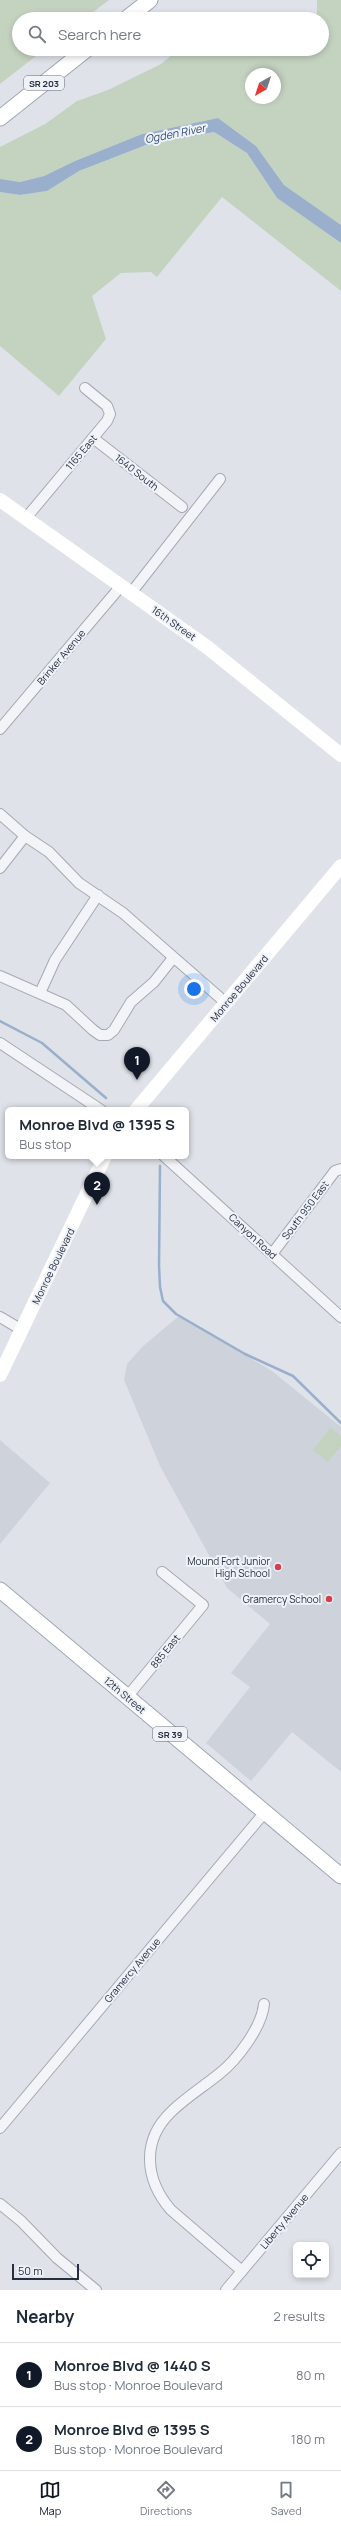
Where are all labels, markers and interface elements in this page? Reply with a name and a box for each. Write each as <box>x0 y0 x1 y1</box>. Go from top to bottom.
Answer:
search box <box>12 12 329 56</box>
icon: search <box>26 23 48 45</box>
text: Search here <box>58 24 141 45</box>
north arrow <box>245 68 281 104</box>
road number: SR 203 <box>24 76 64 90</box>
water label: Ogden River <box>143 119 208 146</box>
street label: 1165 East <box>62 431 100 473</box>
street label: 1640 South <box>112 450 162 494</box>
street label: 16th Street <box>149 603 199 643</box>
street label: Brinker Avenue <box>34 626 88 688</box>
street label: Monroe Boulevard <box>207 952 271 1024</box>
your location <box>184 979 204 999</box>
pin: 1 <box>124 1047 150 1080</box>
popup <box>5 1107 189 1159</box>
text: Monroe Blvd @ 1395 S <box>19 1114 175 1135</box>
text: Bus stop <box>19 1135 72 1153</box>
pin: 2 <box>84 1172 110 1205</box>
street label: South 950 East <box>278 1178 332 1242</box>
street label: Canyon Road <box>226 1210 280 1262</box>
street label: Monroe Boulevard <box>28 1225 78 1306</box>
place label: Mound Fort Junior High School <box>187 1554 270 1580</box>
marker: Mound Fort Junior High School <box>273 1562 283 1572</box>
place label: Gramercy School <box>243 1592 321 1606</box>
marker: Gramercy School <box>324 1594 334 1604</box>
street label: 885 East <box>147 1631 183 1671</box>
street label: 12th Street <box>101 1673 149 1717</box>
road number: SR 39 <box>153 1727 187 1741</box>
street label: Gramercy Avenue <box>101 1934 163 2005</box>
street label: Liberty Avenue <box>257 2190 311 2252</box>
map controls <box>293 2242 329 2278</box>
button: locate <box>293 2242 329 2278</box>
scale bar <box>12 2262 79 2281</box>
text: 50 m <box>18 2263 43 2278</box>
text: Nearby <box>16 2305 74 2328</box>
text: 2 results <box>273 2307 325 2325</box>
text: Monroe Blvd @ 1440 S <box>54 2355 211 2376</box>
text: 1 <box>26 2366 32 2384</box>
text: 80 m <box>296 2366 325 2384</box>
text: Bus stop · Monroe Boulevard <box>54 2376 223 2394</box>
text: Monroe Blvd @ 1395 S <box>54 2419 210 2440</box>
text: 2 <box>25 2430 33 2448</box>
text: 180 m <box>291 2430 325 2448</box>
text: Bus stop · Monroe Boulevard <box>54 2440 223 2458</box>
tab: Map <box>39 2479 61 2518</box>
tab: Directions <box>140 2479 192 2518</box>
tab: Saved <box>271 2479 302 2518</box>

